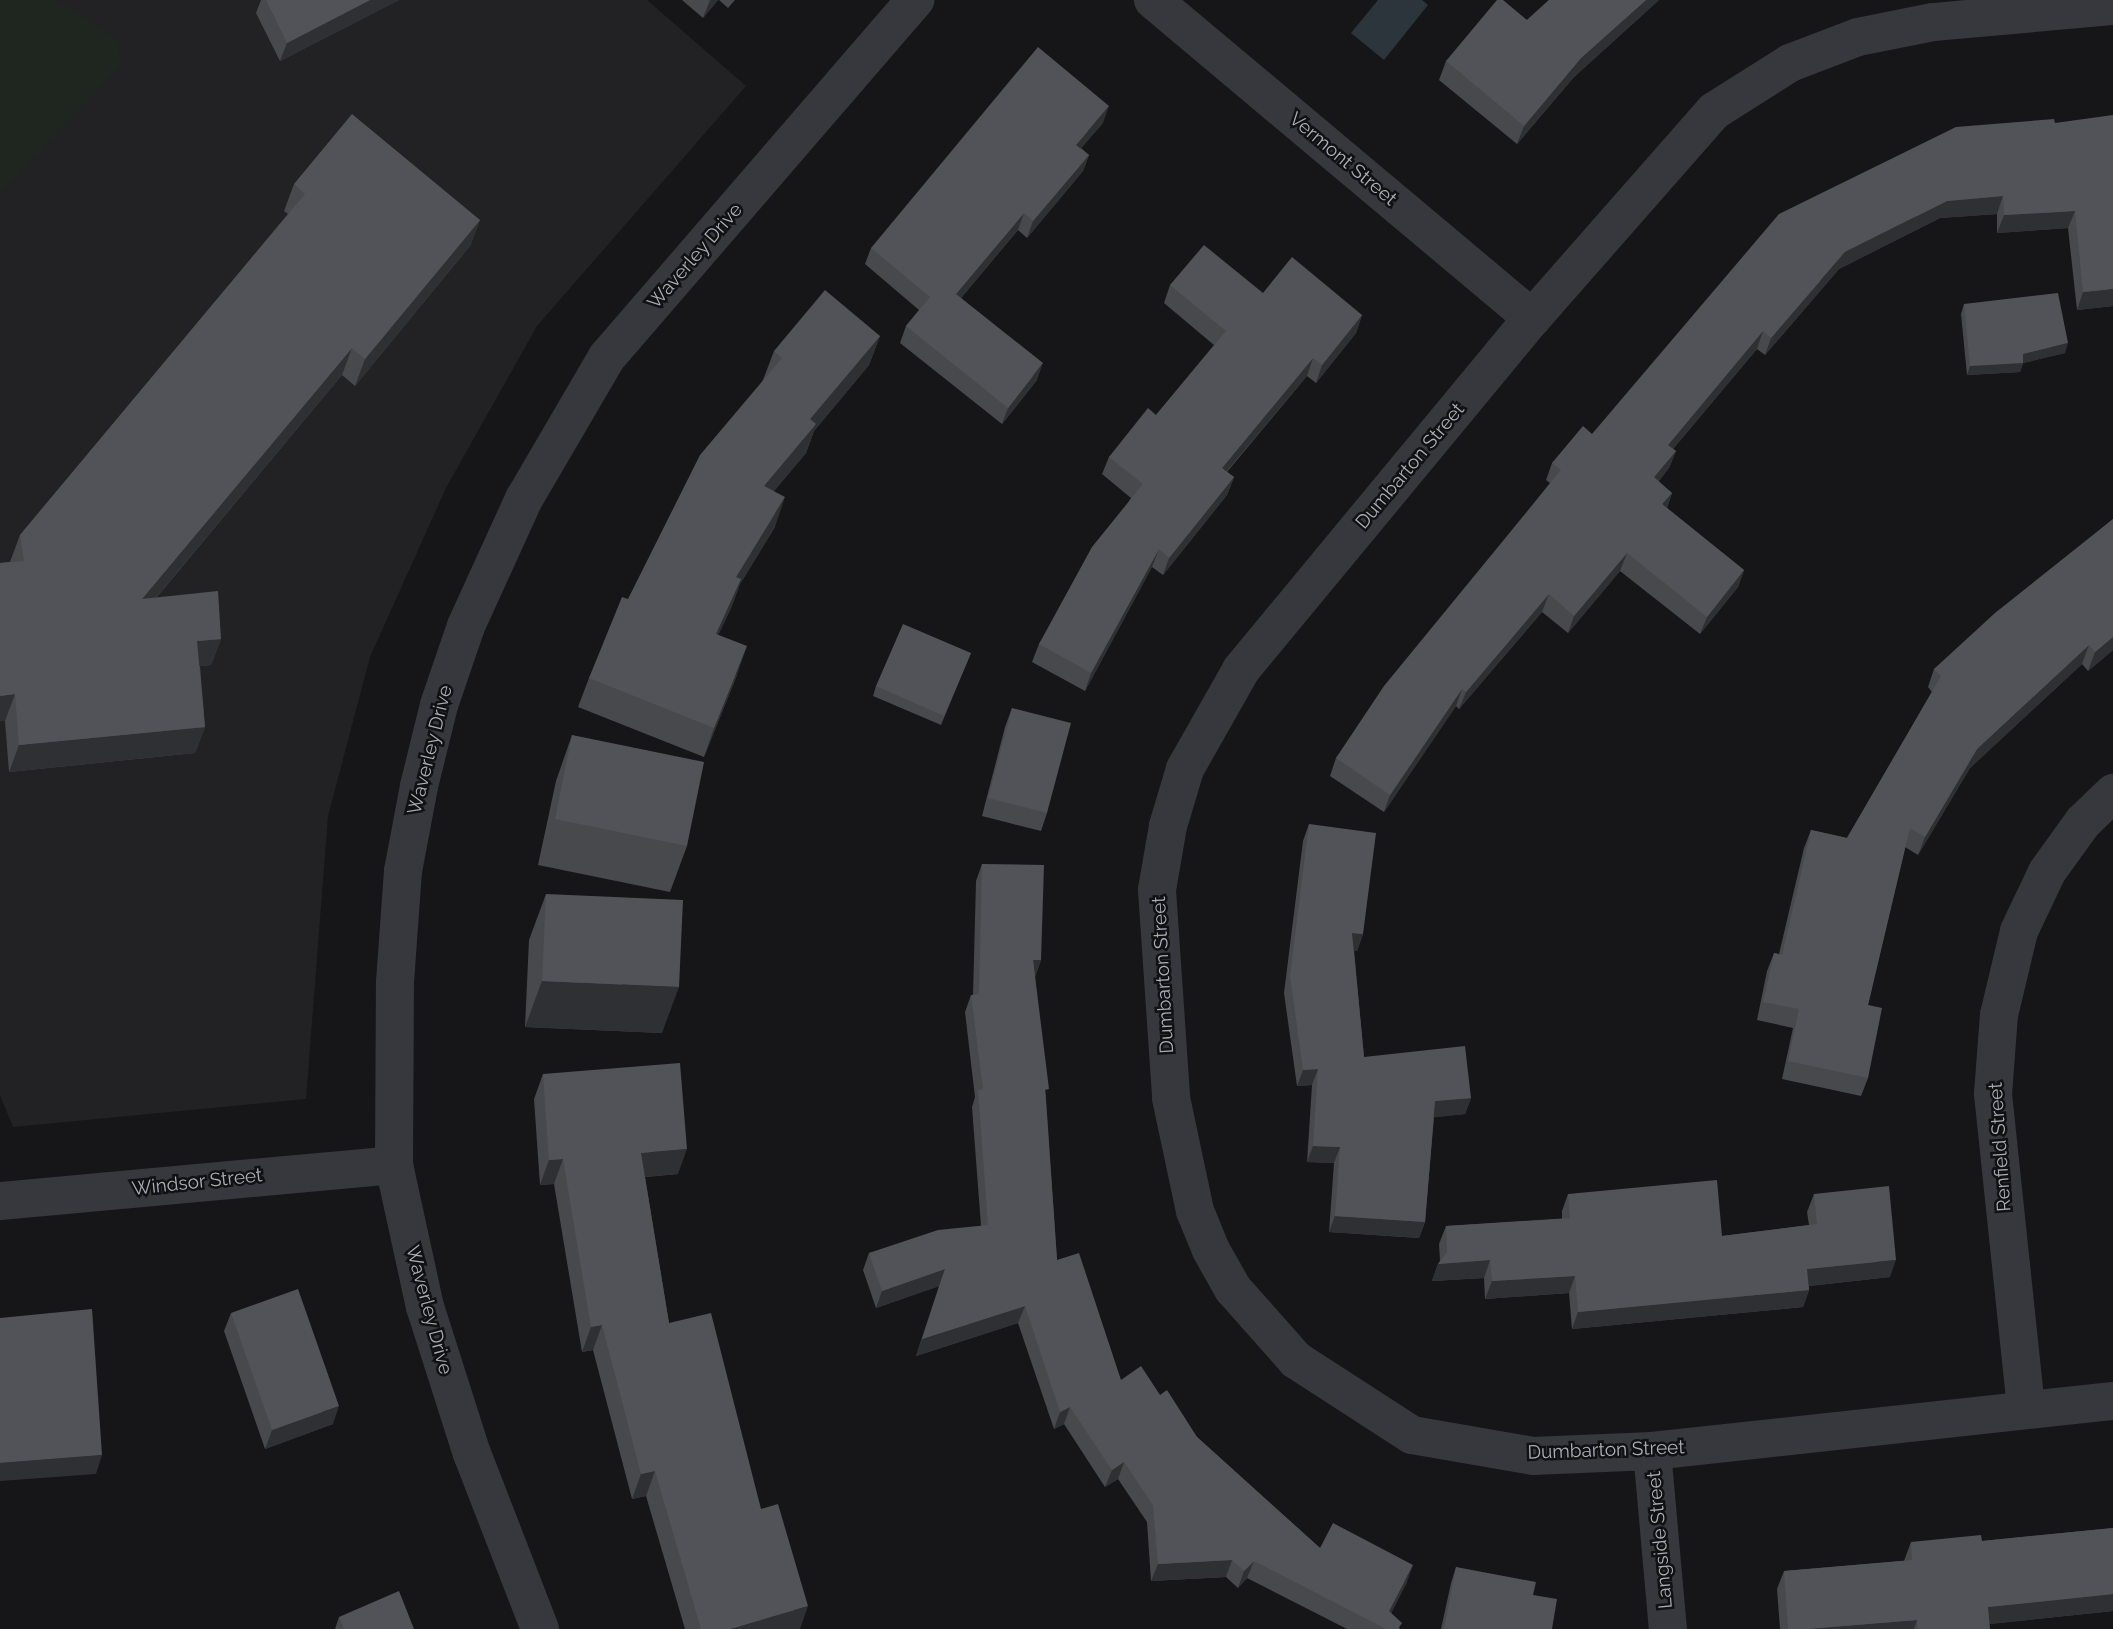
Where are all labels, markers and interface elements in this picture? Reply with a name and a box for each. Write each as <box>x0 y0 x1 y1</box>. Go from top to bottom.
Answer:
street label: Vermont Street <box>1285 107 1401 211</box>
street label: Waverley Drive <box>643 198 747 314</box>
street label: Dumbarton Street <box>1351 398 1469 534</box>
street label: Waverley Drive <box>403 683 457 817</box>
street label: Dumbarton Street <box>1148 896 1178 1054</box>
street label: Renfield Street <box>1984 1082 2016 1212</box>
street label: Windsor Street <box>130 1164 264 1200</box>
street label: Waverley Drive <box>401 1243 457 1377</box>
street label: Dumbarton Street <box>1527 1436 1685 1464</box>
street label: Langside Street <box>1643 1470 1677 1610</box>

